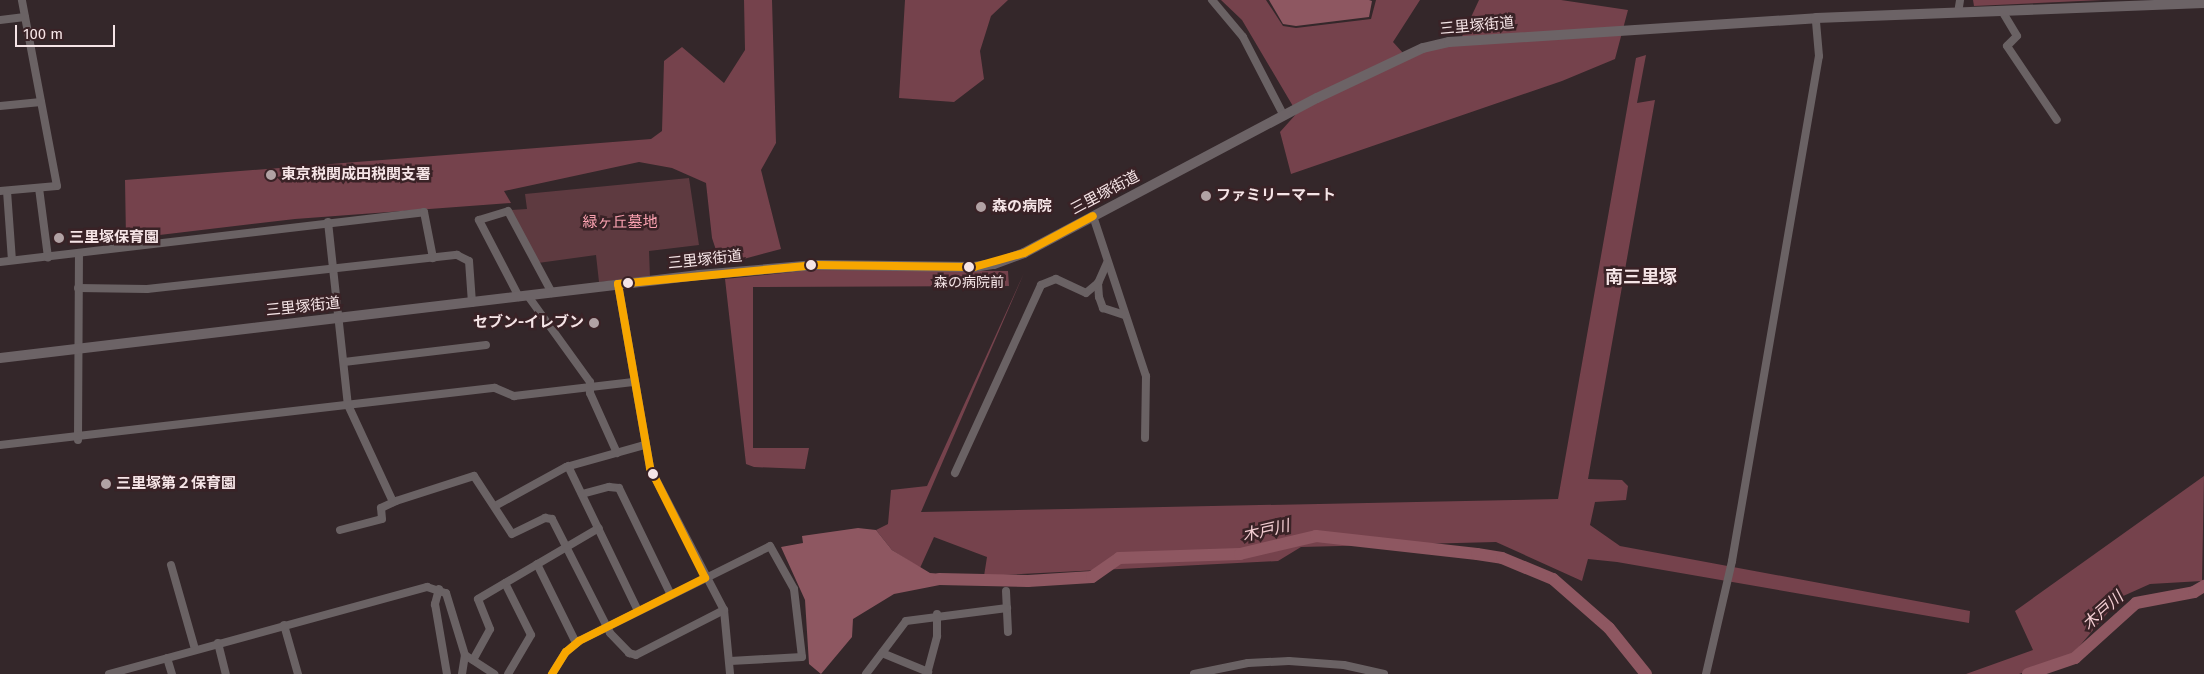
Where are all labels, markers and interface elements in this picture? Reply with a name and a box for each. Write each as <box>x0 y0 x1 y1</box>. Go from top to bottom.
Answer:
street label: 三里塚街道 <box>1439 14 1515 38</box>
scale bar <box>18 15 118 47</box>
text: 100 m <box>23 25 63 43</box>
place label: 東京税関成田税関支署 <box>281 166 431 184</box>
street label: 三里塚街道 <box>1068 167 1142 219</box>
marker: 東京税関成田税関支署 <box>265 169 277 181</box>
place label: ファミリーマート <box>1216 187 1336 205</box>
marker: ファミリーマート <box>1200 190 1212 202</box>
place label: 森の病院 <box>992 198 1052 216</box>
marker: 森の病院 <box>974 200 988 214</box>
park label: 緑ヶ丘墓地 <box>583 214 657 232</box>
place label: 三里塚保育園 <box>69 229 159 247</box>
marker: 三里塚保育園 <box>53 232 65 244</box>
street label: 三里塚街道 <box>667 247 743 273</box>
unlabelled marker <box>806 260 816 270</box>
marker: 森の病院前 <box>964 262 974 272</box>
district label: 南三里塚 <box>1605 266 1677 288</box>
place label: 森の病院前 <box>934 275 1004 291</box>
unlabelled marker <box>623 278 633 288</box>
street label: 三里塚街道 <box>265 294 341 320</box>
place label: セブン-イレブン <box>473 314 584 332</box>
marker: セブン-イレブン <box>588 317 600 329</box>
unlabelled marker <box>648 469 658 479</box>
place label: 三里塚第２保育園 <box>116 475 236 493</box>
marker: 三里塚第２保育園 <box>100 478 112 490</box>
water label: 木戸川 <box>1240 516 1292 546</box>
water label: 木戸川 <box>2079 588 2127 634</box>

